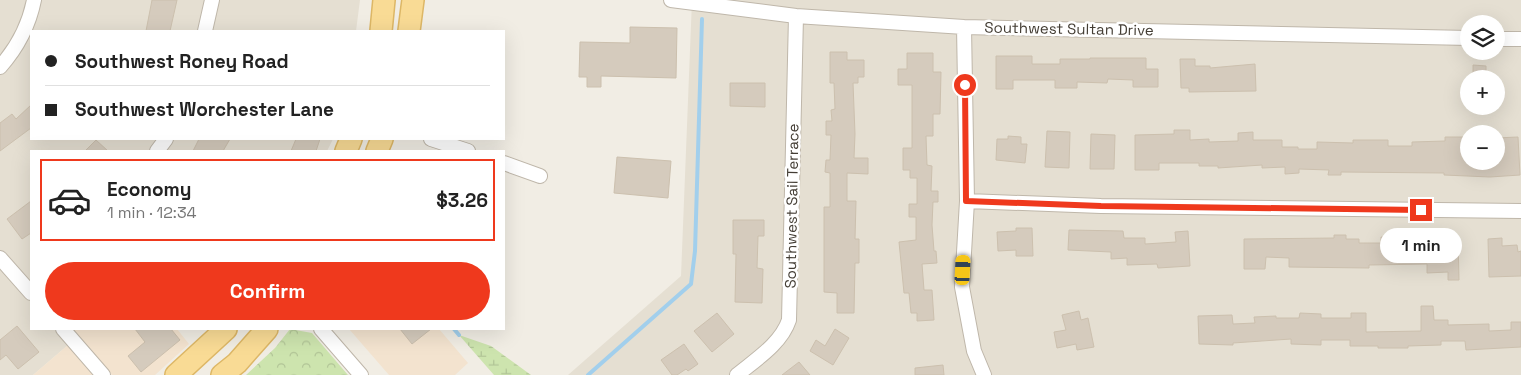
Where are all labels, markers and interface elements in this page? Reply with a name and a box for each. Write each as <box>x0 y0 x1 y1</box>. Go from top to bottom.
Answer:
map controls <box>1460 15 1505 170</box>
button: layers <box>1460 15 1505 60</box>
street label: Southwest Sultan Drive <box>984 18 1154 39</box>
text: Southwest Roney Road <box>75 49 289 74</box>
button: + <box>1460 70 1505 115</box>
route start <box>954 74 976 96</box>
text: Southwest Worchester Lane <box>75 97 334 122</box>
street label: Southwest Sail Terrace <box>781 123 802 289</box>
button: − <box>1460 125 1505 170</box>
text: Economy <box>107 177 191 202</box>
icon: car <box>47 178 92 223</box>
text: $3.26 <box>436 188 488 213</box>
route end <box>1410 199 1432 221</box>
text: 1 min · 12:34 <box>107 202 197 223</box>
callout: 1 min <box>1380 228 1462 262</box>
text: 1 min <box>1401 235 1441 256</box>
car <box>954 255 971 285</box>
button: Confirm <box>45 262 490 320</box>

